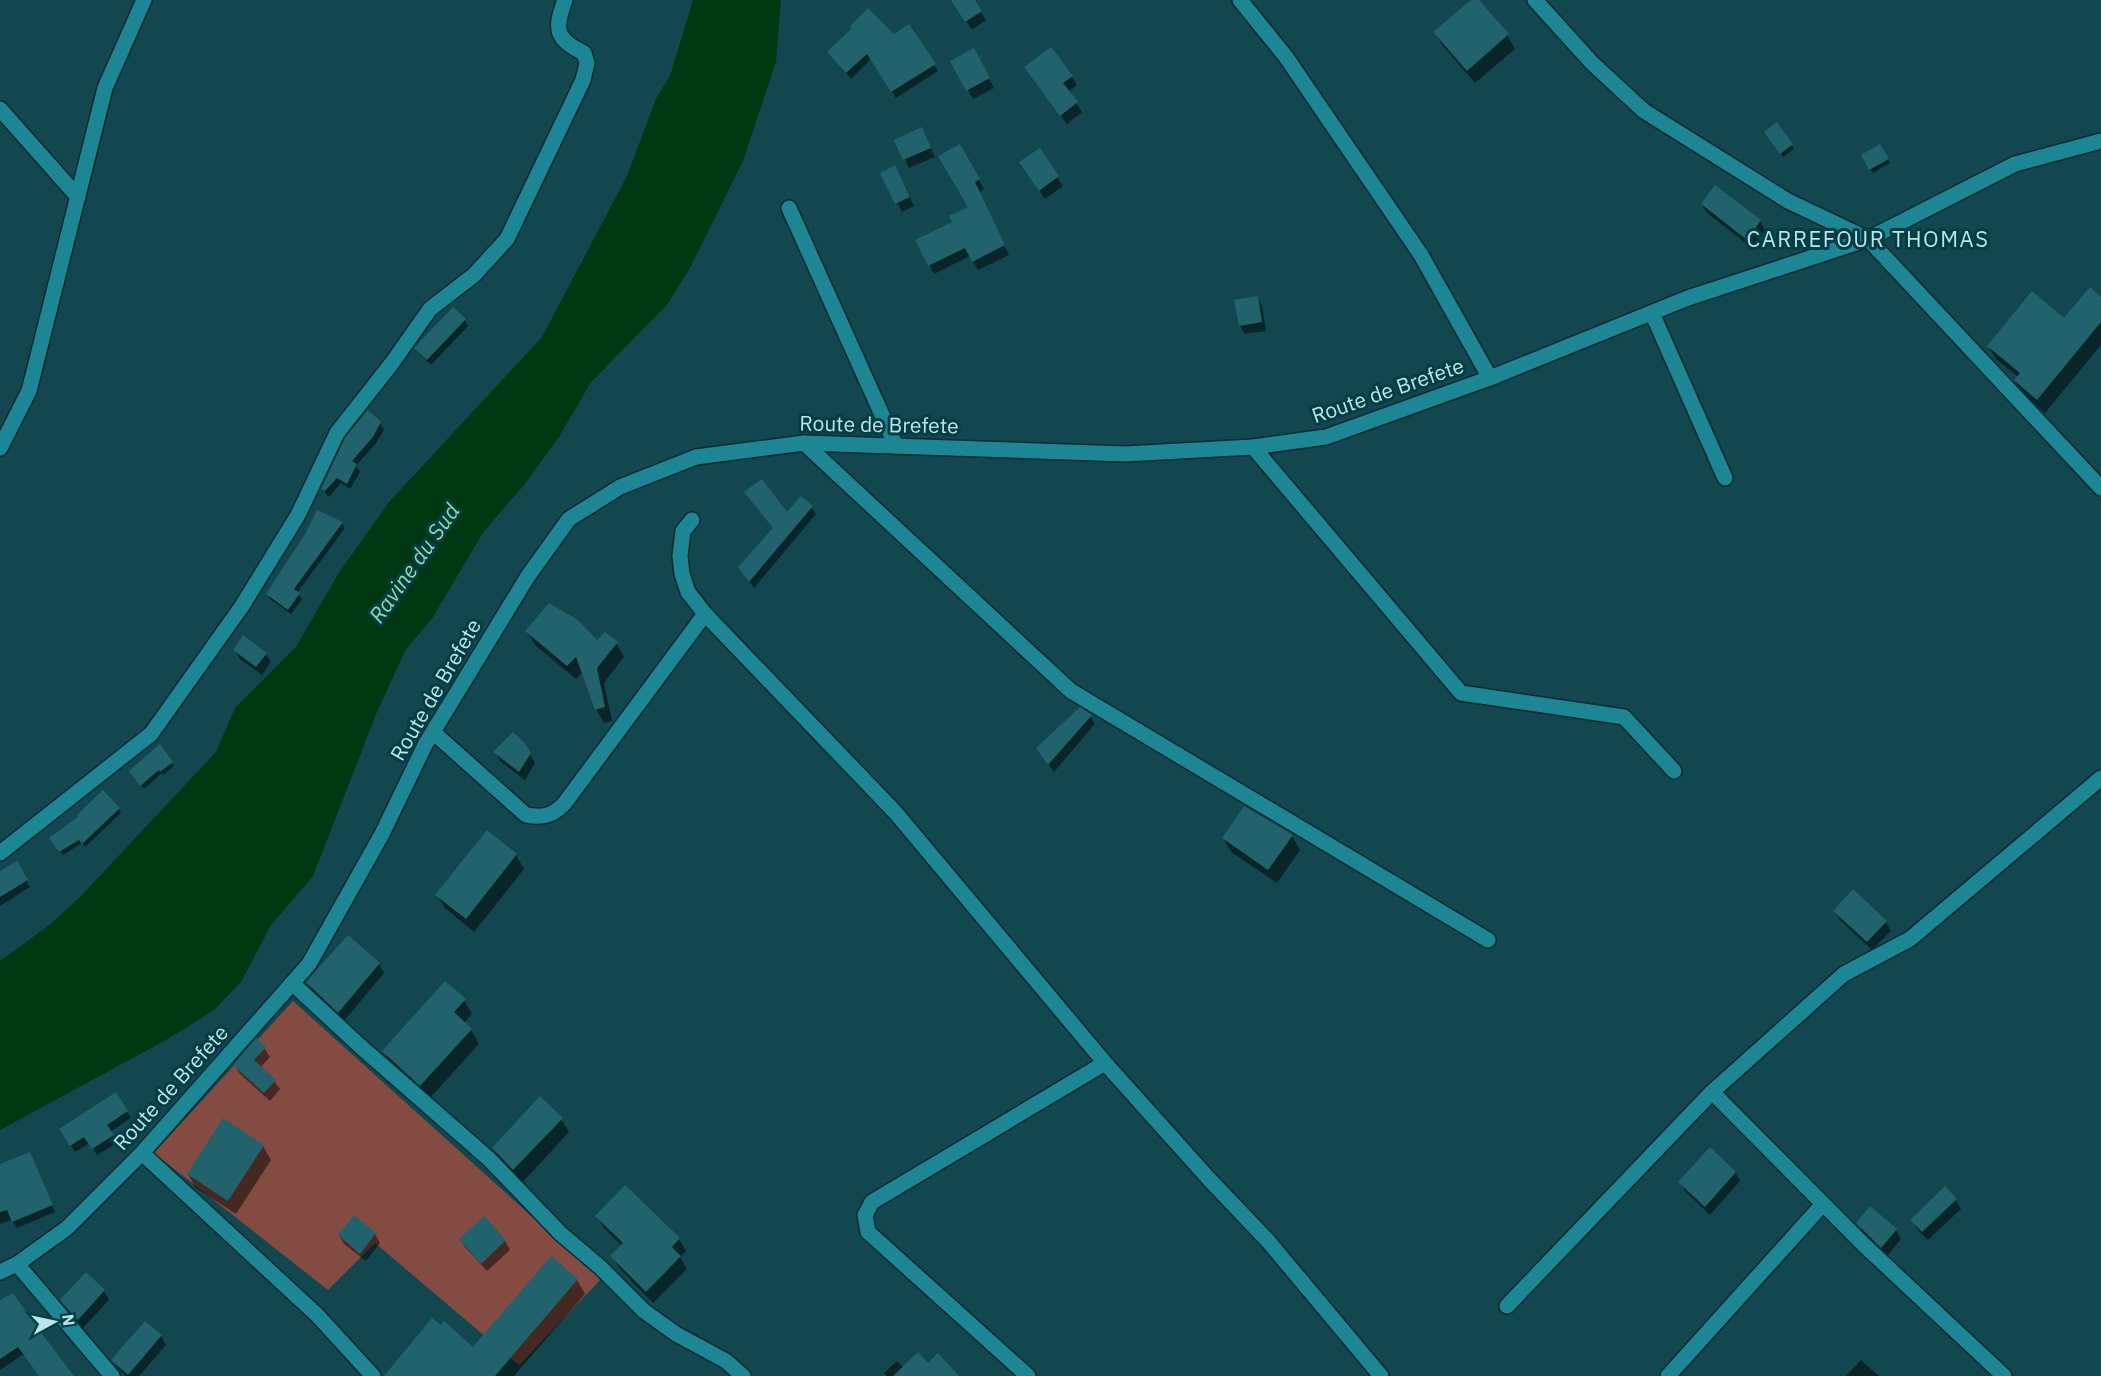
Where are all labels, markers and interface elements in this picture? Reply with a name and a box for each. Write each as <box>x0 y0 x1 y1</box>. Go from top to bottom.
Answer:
district label: CARREFOUR THOMAS <box>1747 224 1989 253</box>
street label: Route de Brefete <box>1308 351 1467 429</box>
street label: Route de Brefete <box>799 409 959 439</box>
water label: Ravine du Sud <box>362 497 466 628</box>
street label: Route de Brefete <box>383 614 487 765</box>
street label: Route de Brefete <box>107 1019 234 1156</box>
north arrow <box>24 1292 84 1352</box>
text: N <box>58 1313 80 1327</box>

